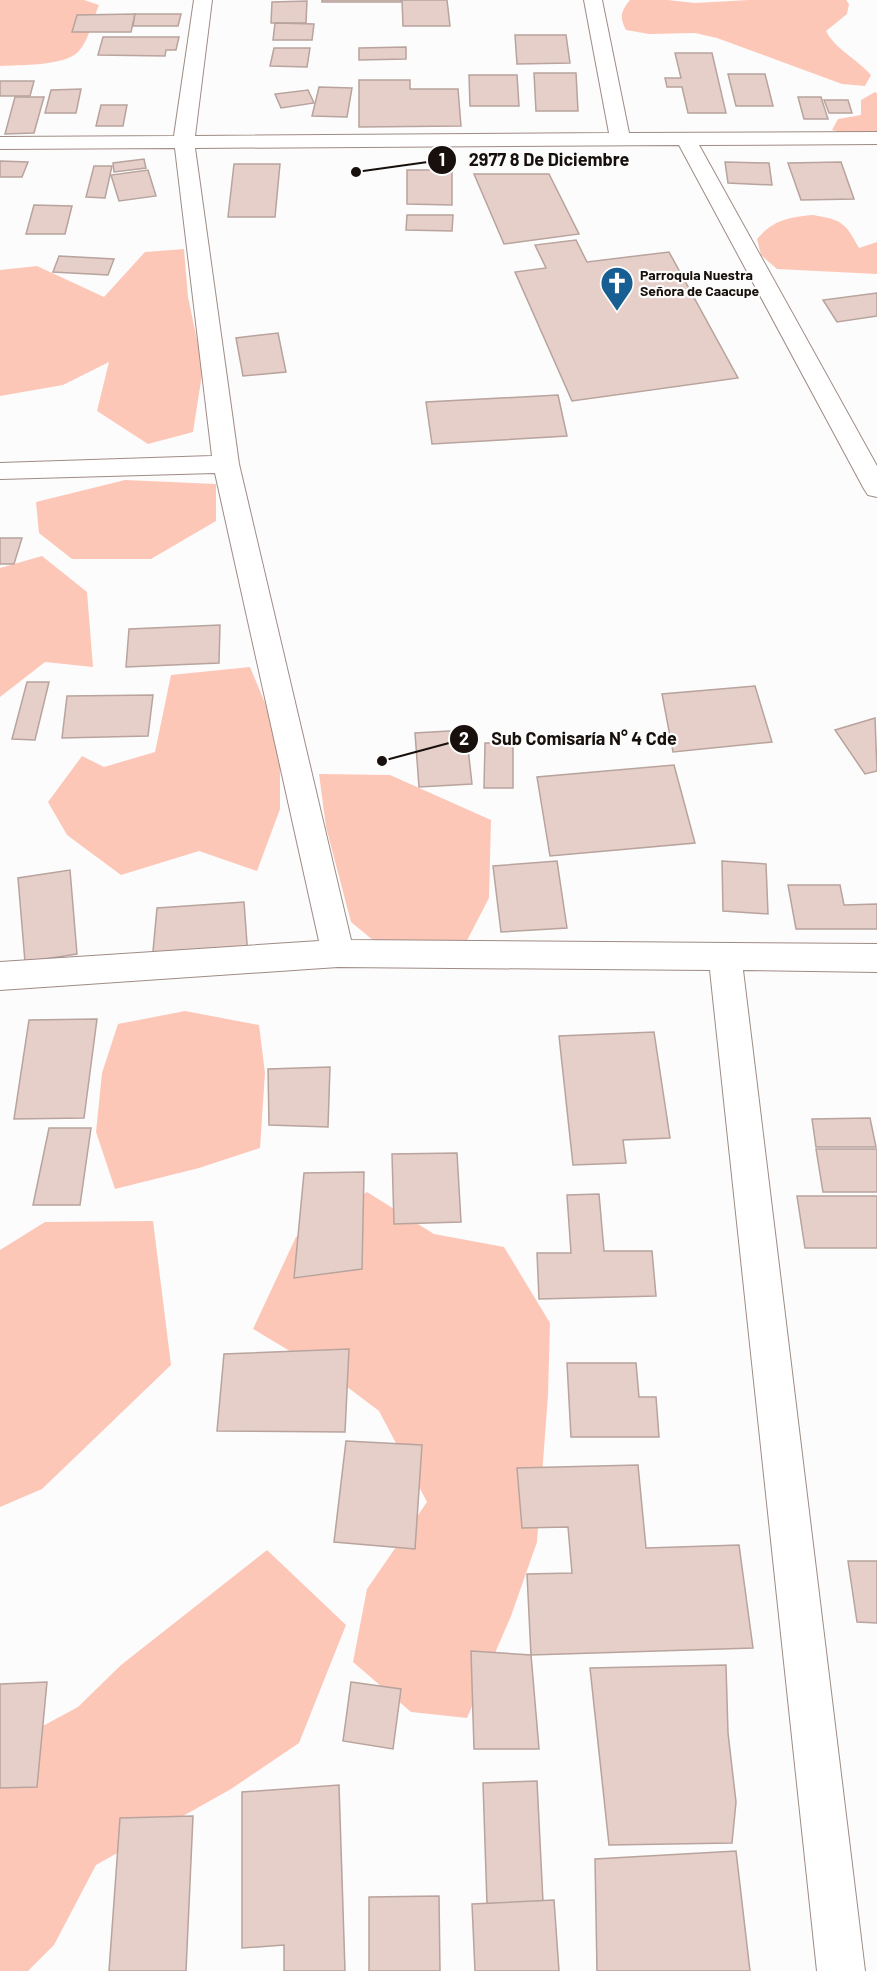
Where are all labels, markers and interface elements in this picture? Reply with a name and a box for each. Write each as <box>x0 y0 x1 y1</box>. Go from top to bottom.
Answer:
callout: 2977 8 De Diciembre <box>427 142 641 178</box>
text: 1 <box>439 148 445 170</box>
text: 2977 8 De Diciembre <box>469 148 629 170</box>
church icon: Parroquia Nuestra Señora de Caacupe <box>599 265 635 312</box>
place label: Parroquia Nuestra Señora de Caacupe <box>640 266 760 299</box>
callout: Sub Comisaría N° 4 Cde <box>449 721 689 757</box>
text: 2 <box>459 727 469 749</box>
text: Sub Comisaría N° 4 Cde <box>491 727 677 749</box>

